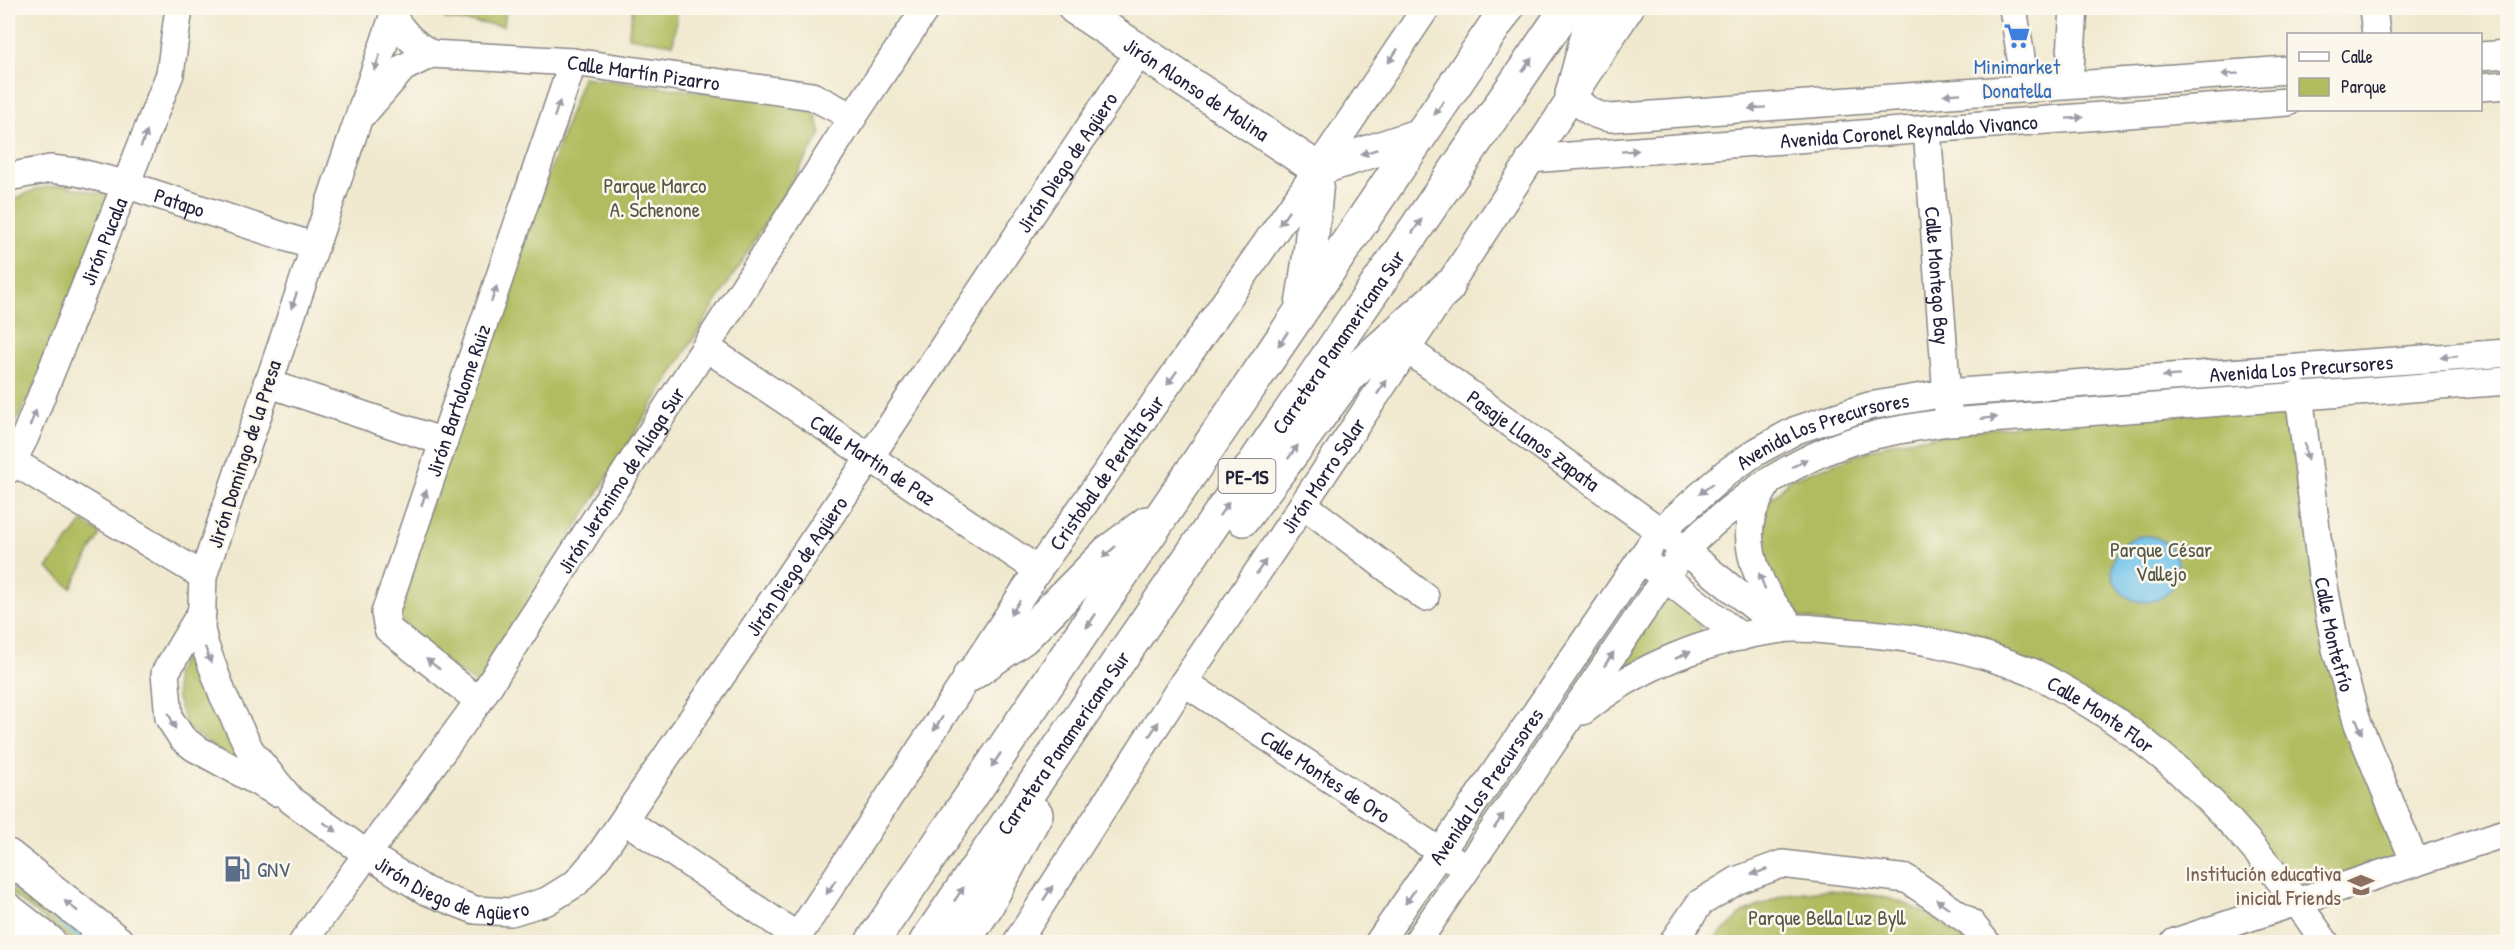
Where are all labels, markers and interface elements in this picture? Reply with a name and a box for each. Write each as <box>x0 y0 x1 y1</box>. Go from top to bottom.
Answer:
supermarket icon: Minimarket Donatella <box>2002 21 2032 51</box>
street label: Jirón Alonso de Molina <box>1118 30 1275 147</box>
legend <box>2287 33 2482 111</box>
text: Calle <box>2341 44 2373 69</box>
street label: Calle Martín Pizarro <box>565 47 722 97</box>
one-way arrow <box>1388 48 1399 64</box>
place label: Minimarket Donatella <box>1974 52 2061 105</box>
one-way arrow <box>371 54 381 72</box>
one-way arrow <box>1521 58 1533 74</box>
one-way arrow <box>2221 69 2240 78</box>
text: Parque <box>2341 74 2386 99</box>
street label: Jirón Diego de Agüero <box>1009 86 1124 238</box>
one-way arrow <box>1942 89 1961 99</box>
one-way arrow <box>553 100 562 118</box>
one-way arrow <box>1434 100 1445 116</box>
one-way arrow <box>1748 103 1767 113</box>
street label: Avenida Coronel Reynaldo Vivanco <box>1779 106 2039 155</box>
one-way arrow <box>2066 113 2085 123</box>
one-way arrow <box>140 130 149 148</box>
one-way arrow <box>1620 146 1639 156</box>
one-way arrow <box>1360 148 1378 158</box>
park label: Parque Marco A. Schenone <box>603 171 707 224</box>
street label: Patapo <box>151 180 209 224</box>
street label: Jirón Pucala <box>73 193 134 289</box>
street label: Calle Montego Bay <box>1918 205 1958 346</box>
one-way arrow <box>1278 209 1290 225</box>
one-way arrow <box>1411 219 1423 235</box>
street label: Carretera Panamericana Sur <box>1264 244 1411 440</box>
one-way arrow <box>490 285 500 303</box>
one-way arrow <box>289 292 299 310</box>
street label: Jirón Bartolome Ruiz <box>418 320 497 480</box>
one-way arrow <box>1277 331 1289 347</box>
street label: Avenida Los Precursores <box>2208 347 2394 389</box>
one-way arrow <box>2440 353 2459 362</box>
street label: Jirón Domingo de la Presa <box>200 356 288 552</box>
one-way arrow <box>1166 369 1178 385</box>
one-way arrow <box>2161 372 2180 381</box>
one-way arrow <box>1376 380 1388 396</box>
street label: Jirón Jerónimo de Aliaga Sur <box>550 381 691 579</box>
street label: Pasaje Llanos Zapata <box>1461 383 1606 498</box>
street label: Avenida Los Precursores <box>1730 385 1911 476</box>
street label: Cristobal de Peralta Sur <box>1042 389 1171 556</box>
street label: Calle Martin de Paz <box>804 407 942 512</box>
one-way arrow <box>28 408 38 426</box>
street label: Jirón Morro Solar <box>1273 411 1372 539</box>
one-way arrow <box>1979 413 1998 423</box>
one-way arrow <box>2301 443 2311 462</box>
one-way arrow <box>1287 445 1299 461</box>
one-way arrow <box>1792 458 1809 468</box>
road number: PE-1S <box>1218 459 1276 493</box>
one-way arrow <box>1698 483 1713 495</box>
one-way arrow <box>420 489 430 507</box>
street label: Jirón Diego de Agüero <box>738 490 854 642</box>
one-way arrow <box>1218 501 1230 517</box>
park label: Parque César Vallejo <box>2110 535 2212 588</box>
one-way arrow <box>1102 545 1117 558</box>
one-way arrow <box>1256 558 1267 575</box>
one-way arrow <box>1756 572 1766 590</box>
street label: Calle Montefrío <box>2308 574 2362 695</box>
one-way arrow <box>1010 600 1021 616</box>
one-way arrow <box>1085 612 1097 628</box>
street label: Carretera Panamericana Sur <box>989 645 1136 840</box>
one-way arrow <box>204 646 214 664</box>
one-way arrow <box>1674 650 1691 659</box>
one-way arrow <box>1603 651 1614 667</box>
one-way arrow <box>425 658 441 671</box>
street label: Calle Monte Flor <box>2042 668 2161 759</box>
street label: Avenida Los Precursores <box>1422 702 1550 870</box>
one-way arrow <box>167 712 176 729</box>
one-way arrow <box>933 716 944 732</box>
one-way arrow <box>2354 717 2364 735</box>
one-way arrow <box>1148 721 1159 737</box>
street label: Calle Montes de Oro <box>1255 722 1397 829</box>
one-way arrow <box>991 752 1002 768</box>
one-way arrow <box>1494 812 1505 829</box>
one-way arrow <box>321 821 337 833</box>
street label: Jirón Diego de Agüero <box>370 848 532 927</box>
fuel station icon: GNV <box>222 854 252 884</box>
place label: GNV <box>257 855 290 884</box>
place label: Institución educativa inicial Friends <box>2185 859 2341 912</box>
one-way arrow <box>1749 868 1767 878</box>
school or university icon: Institución educativa inicial Friends <box>2346 870 2376 900</box>
one-way arrow <box>826 879 837 895</box>
one-way arrow <box>1043 885 1054 901</box>
one-way arrow <box>953 886 964 902</box>
one-way arrow <box>1404 889 1416 905</box>
one-way arrow <box>1936 898 1952 910</box>
one-way arrow <box>64 901 79 913</box>
park label: Parque Bella Luz Byll <box>1748 903 1907 932</box>

